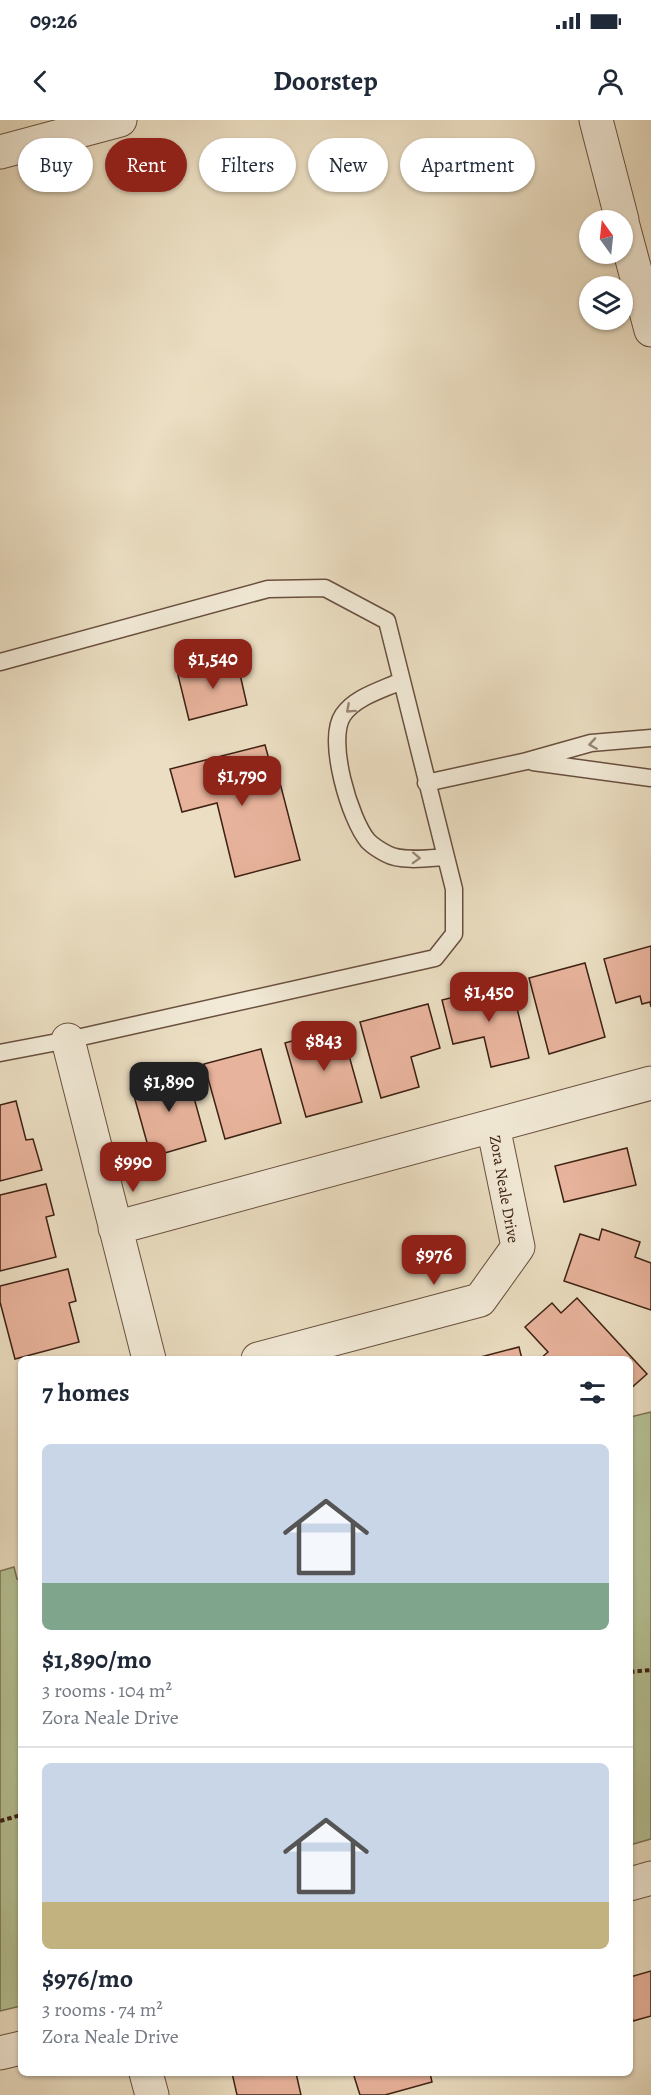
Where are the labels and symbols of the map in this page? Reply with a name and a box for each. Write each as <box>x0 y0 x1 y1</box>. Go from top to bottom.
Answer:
north arrow <box>579 210 633 264</box>
pin: $1,540 <box>164 639 262 690</box>
one-way arrow <box>346 702 357 713</box>
one-way arrow <box>588 737 598 750</box>
pin: $1,790 <box>193 756 291 807</box>
one-way arrow <box>411 852 420 865</box>
pin: $1,450 <box>440 972 538 1023</box>
pin: $843 <box>288 1021 360 1072</box>
pin: $1,890 <box>120 1062 218 1113</box>
street label: Zora Neale Drive <box>484 1133 524 1245</box>
pin: $990 <box>97 1142 169 1193</box>
pin: $976 <box>398 1235 470 1286</box>

